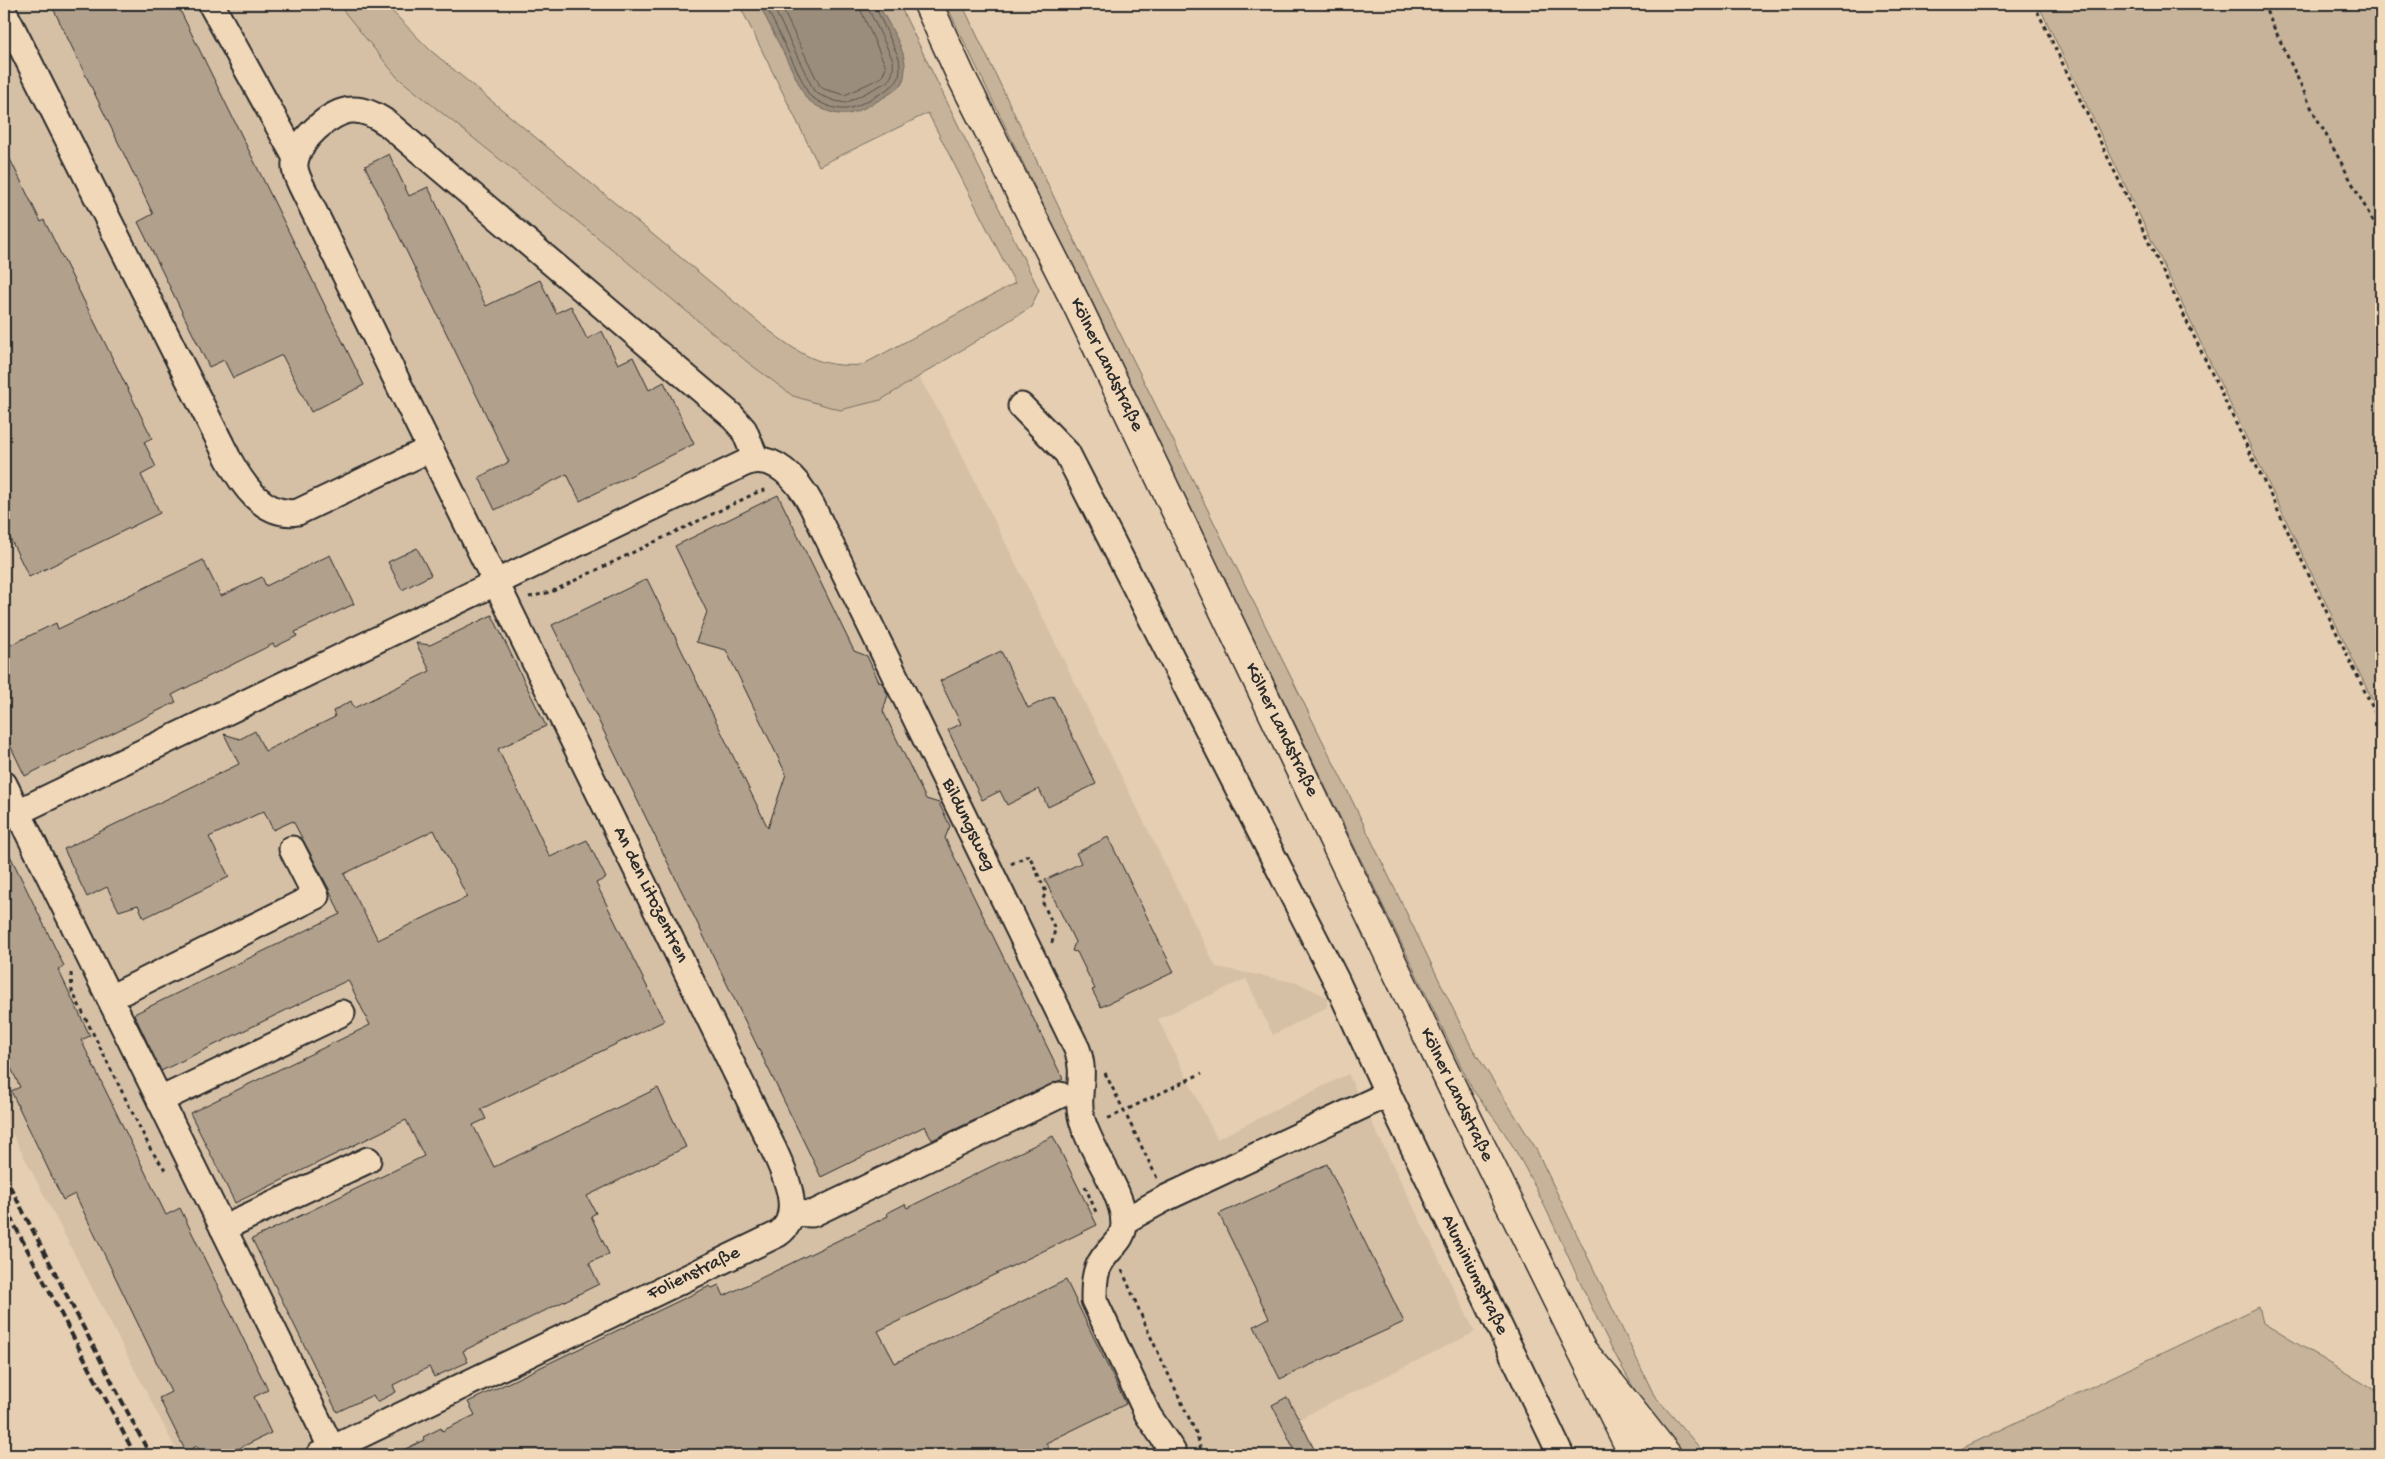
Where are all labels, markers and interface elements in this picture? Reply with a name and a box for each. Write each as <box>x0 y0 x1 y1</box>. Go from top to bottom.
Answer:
street label: Kölner Landstraße <box>1064 295 1148 436</box>
street label: Kölner Landstraße <box>1239 660 1323 801</box>
street label: Bildungsweg <box>935 774 1000 875</box>
street label: An den Litozentren <box>607 823 693 967</box>
street label: Kölner Landstraße <box>1414 1025 1498 1166</box>
street label: Aluminiumstraße <box>1435 1211 1513 1339</box>
street label: Folienstraße <box>643 1242 744 1307</box>

